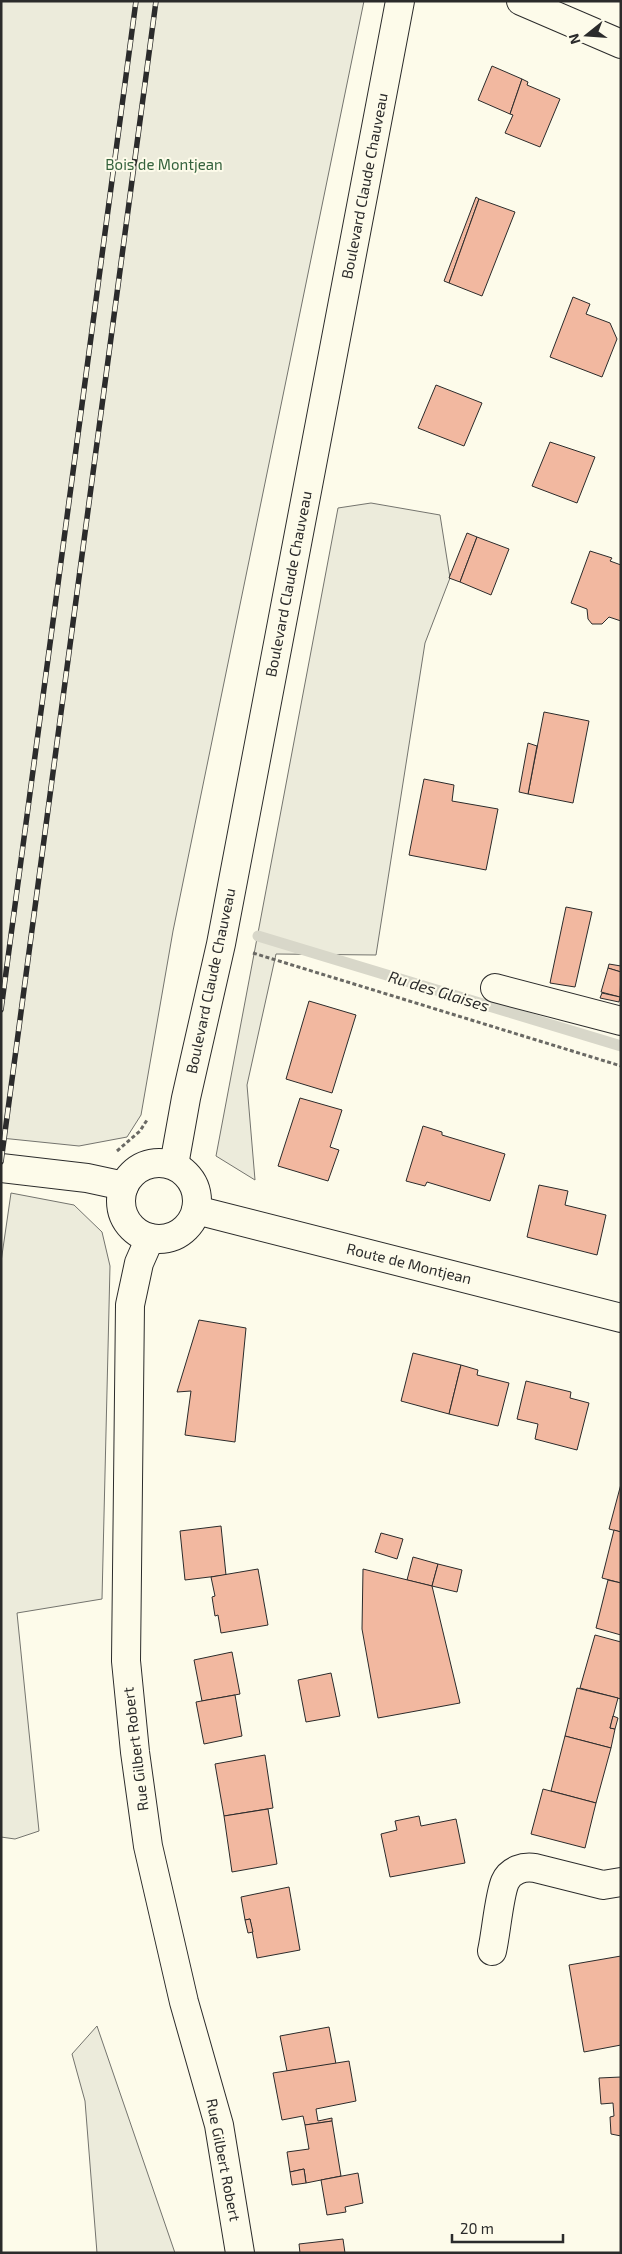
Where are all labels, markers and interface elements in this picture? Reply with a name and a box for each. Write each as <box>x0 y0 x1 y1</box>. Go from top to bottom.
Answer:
north arrow <box>562 10 612 60</box>
text: N <box>564 32 584 46</box>
street label: Boulevard Claude Chauveau <box>337 91 391 280</box>
park label: Bois de Montjean <box>105 155 223 174</box>
street label: Boulevard Claude Chauveau <box>261 489 315 678</box>
street label: Boulevard Claude Chauveau <box>182 886 239 1075</box>
water label: Ru des Glaises <box>386 966 492 1015</box>
street label: Route de Montjean <box>345 1239 474 1288</box>
street label: Rue Gilbert Robert <box>118 1686 152 1812</box>
street label: Rue Gilbert Robert <box>203 2097 245 2223</box>
scale bar <box>452 2212 563 2244</box>
text: 20 m <box>460 2219 494 2237</box>

